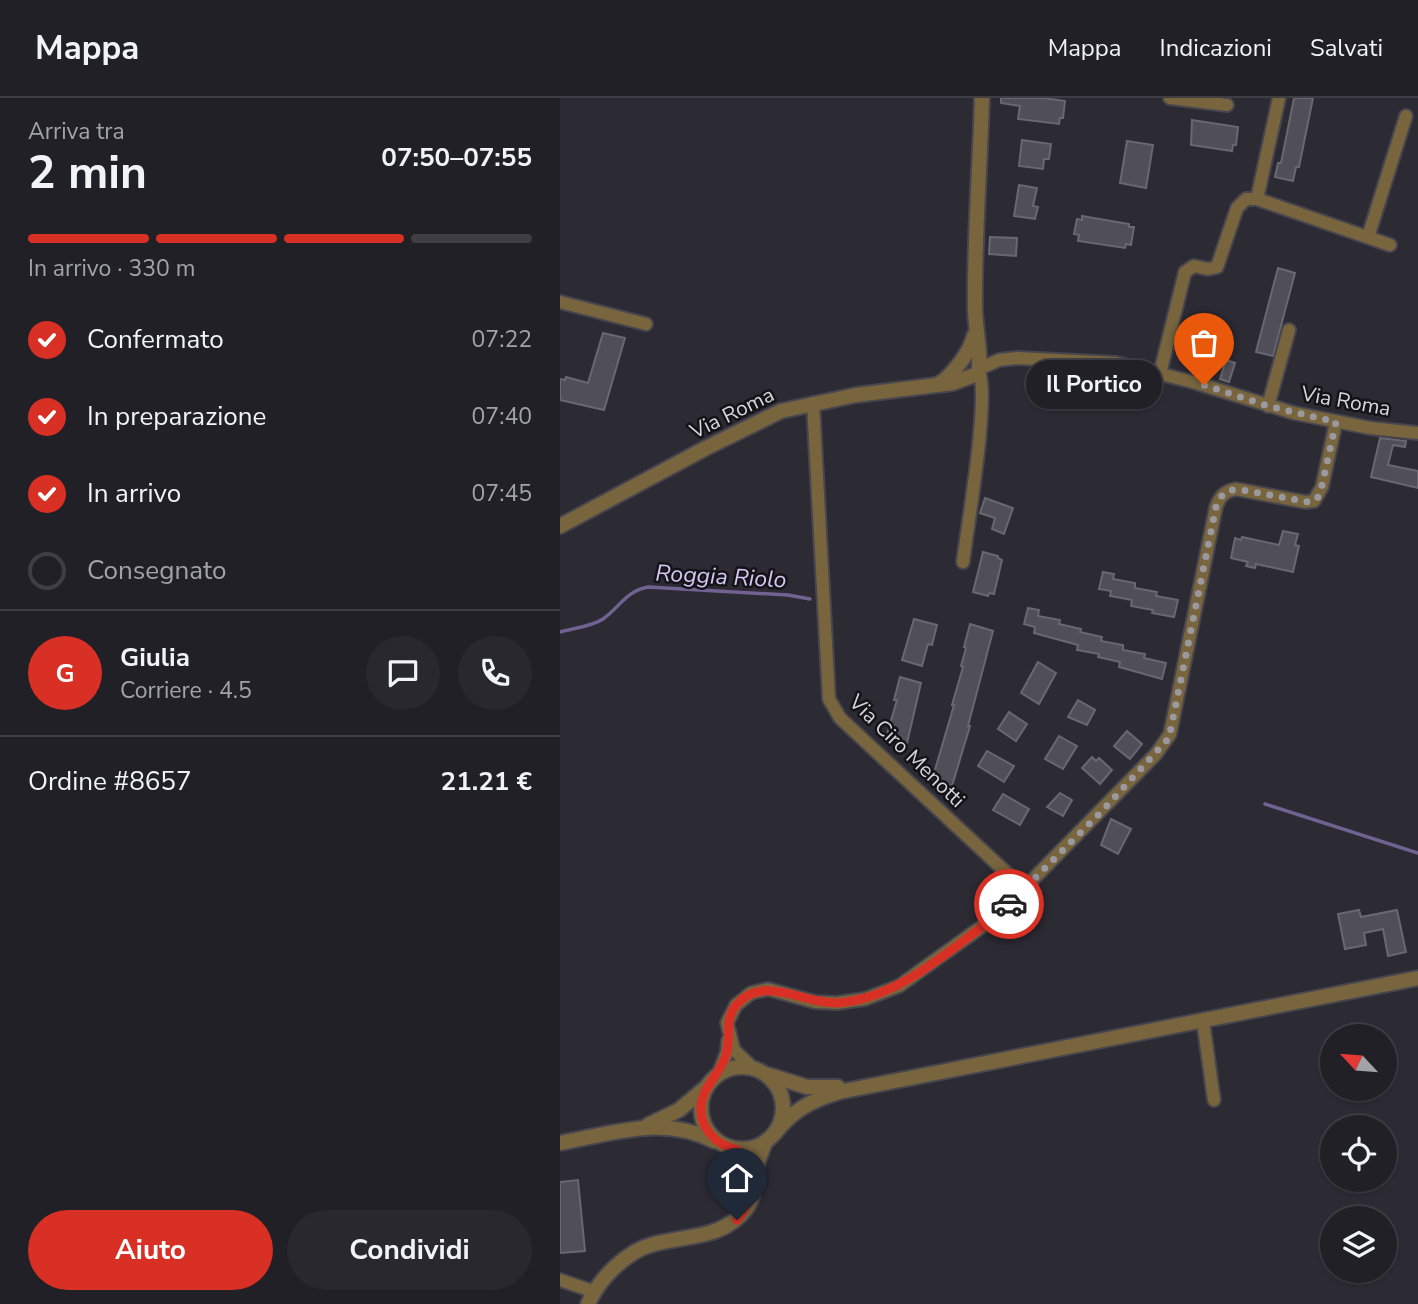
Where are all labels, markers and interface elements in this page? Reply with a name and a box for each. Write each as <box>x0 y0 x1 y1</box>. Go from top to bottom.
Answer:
text: Mappa <box>35 26 139 71</box>
text: Mappa <box>1048 32 1122 64</box>
text: Indicazioni <box>1160 32 1272 64</box>
text: Salvati <box>1310 32 1383 64</box>
text: Arriva tra <box>28 116 125 147</box>
text: 07:50–07:55 <box>381 140 532 175</box>
text: 2 min <box>28 141 147 204</box>
text: In arrivo · 330 m <box>28 253 195 284</box>
pin <box>1174 313 1234 385</box>
icon: check <box>28 321 66 359</box>
text: Confermato <box>87 322 224 357</box>
text: 07:22 <box>472 324 532 355</box>
icon: bag <box>1185 324 1223 362</box>
callout: Il Portico <box>1026 360 1162 410</box>
text: Il Portico <box>1046 369 1142 400</box>
street label: Via Roma <box>1298 379 1393 423</box>
street label: Via Roma <box>684 381 779 446</box>
icon: check <box>28 398 66 436</box>
text: In preparazione <box>87 399 266 434</box>
text: 07:40 <box>472 401 532 432</box>
icon: check <box>28 475 66 513</box>
text: In arrivo <box>87 476 181 511</box>
text: 07:45 <box>472 478 532 509</box>
text: Consegnato <box>87 553 226 588</box>
water label: Roggia Riolo <box>655 558 787 595</box>
button: chat <box>366 636 440 710</box>
button: phone <box>458 636 532 710</box>
text: Giulia <box>120 640 190 675</box>
text: G <box>55 656 75 691</box>
text: Corriere · 4.5 <box>120 675 252 706</box>
street label: Via Ciro Menotti <box>842 688 971 814</box>
text: Ordine #8657 <box>28 764 192 799</box>
text: 21.21 € <box>441 764 532 799</box>
courier <box>974 869 1044 939</box>
icon: car <box>990 885 1028 923</box>
north arrow <box>1320 1024 1396 1101</box>
map controls <box>1320 1024 1397 1283</box>
button: locate <box>1320 1115 1397 1192</box>
pin <box>707 1148 767 1220</box>
icon: home <box>718 1159 756 1197</box>
button: layers <box>1320 1206 1397 1283</box>
button: Aiuto <box>28 1210 273 1290</box>
button: Condividi <box>287 1210 532 1290</box>

